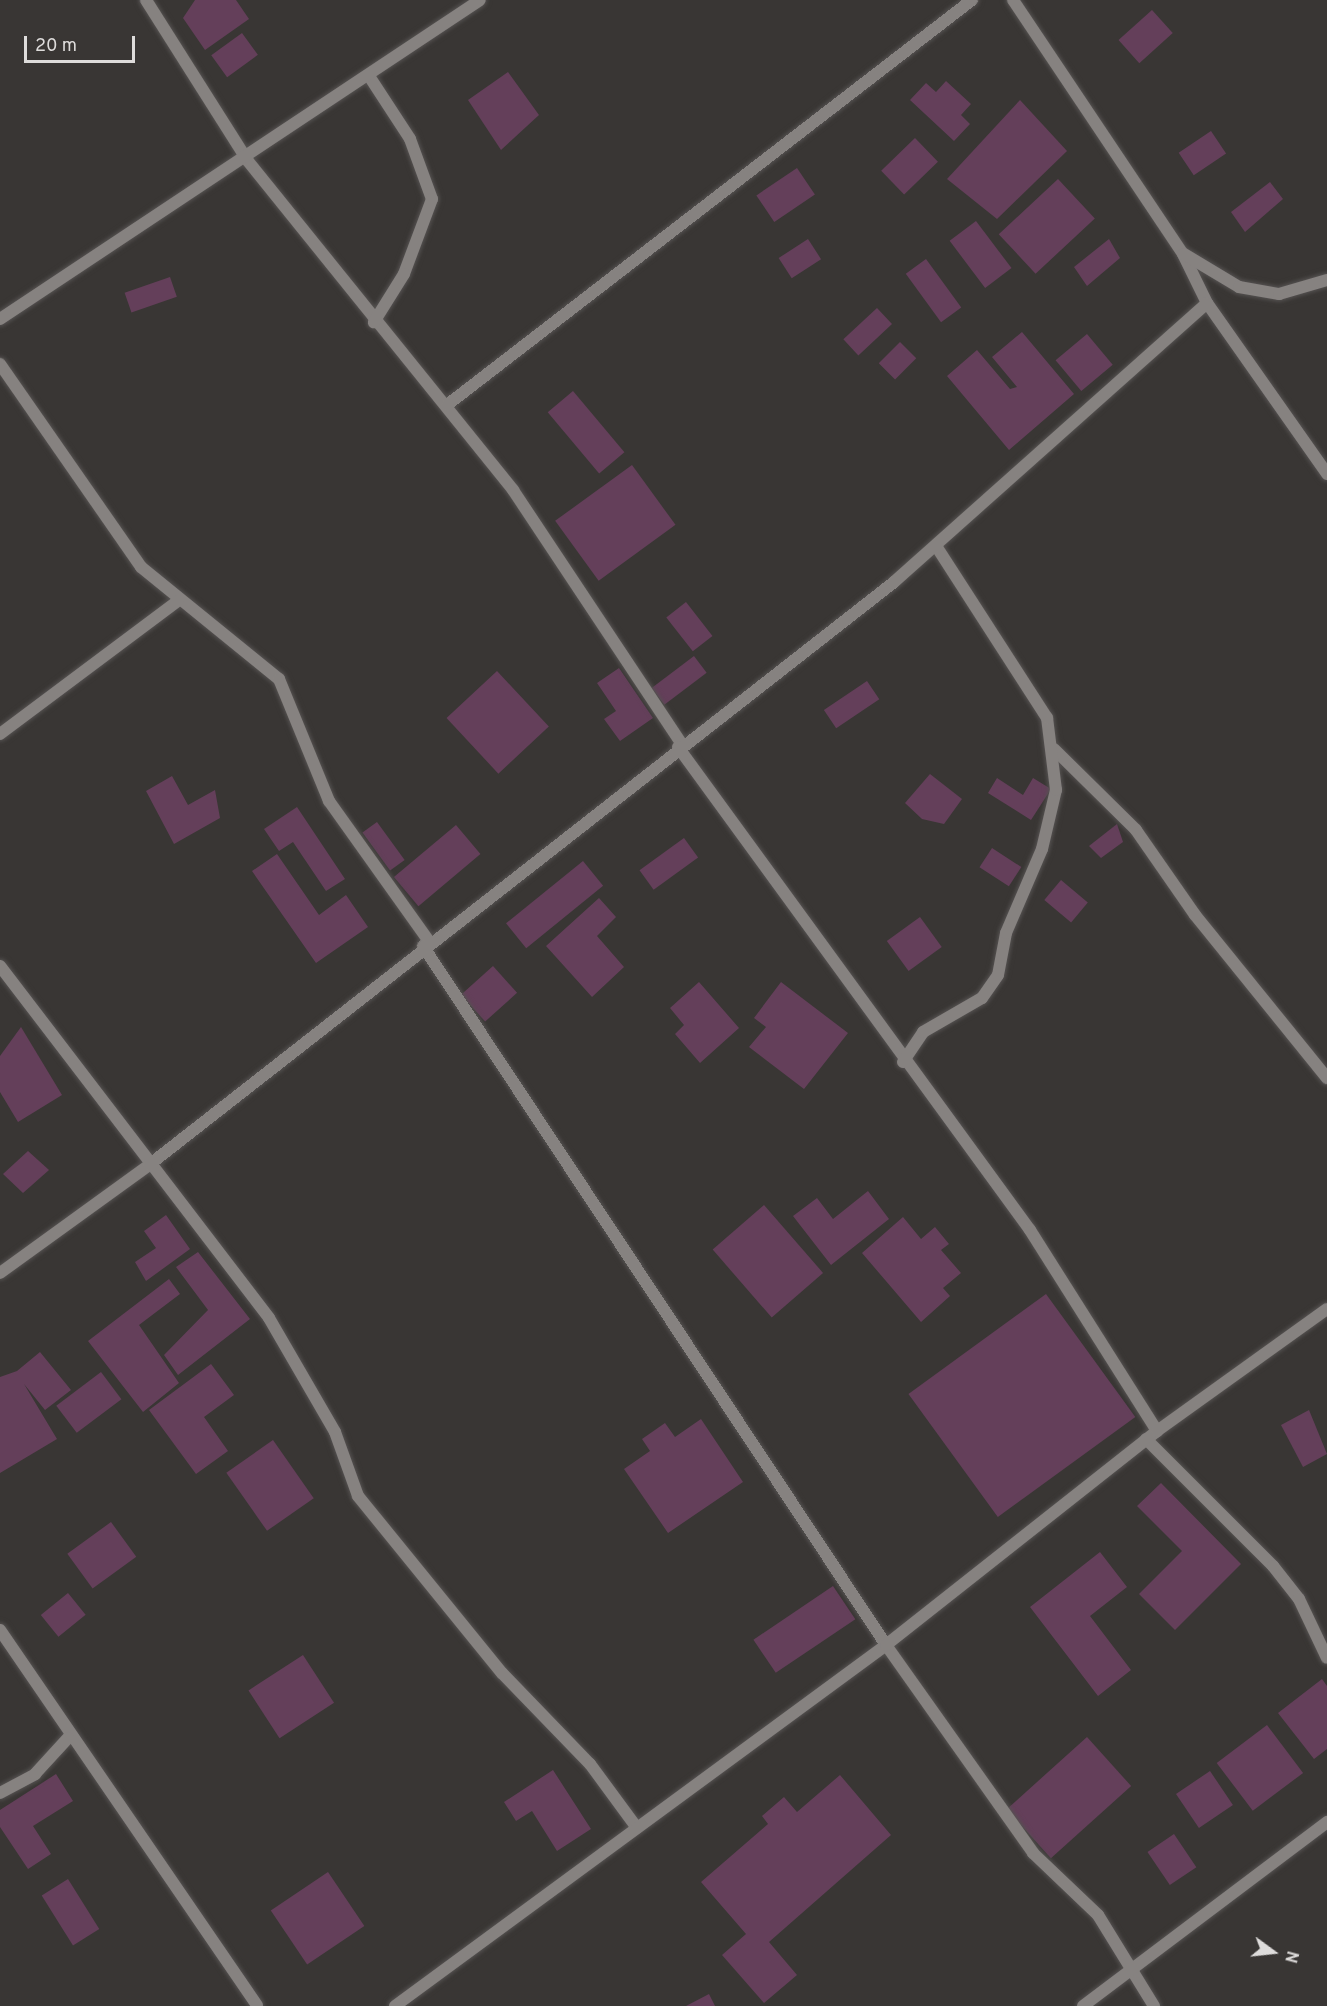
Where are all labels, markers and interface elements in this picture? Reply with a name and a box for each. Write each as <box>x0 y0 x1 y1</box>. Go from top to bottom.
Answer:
scale bar <box>27 24 138 62</box>
text: 20 m <box>35 35 77 58</box>
north arrow <box>1243 1922 1303 1982</box>
text: N <box>1279 1949 1302 1965</box>

